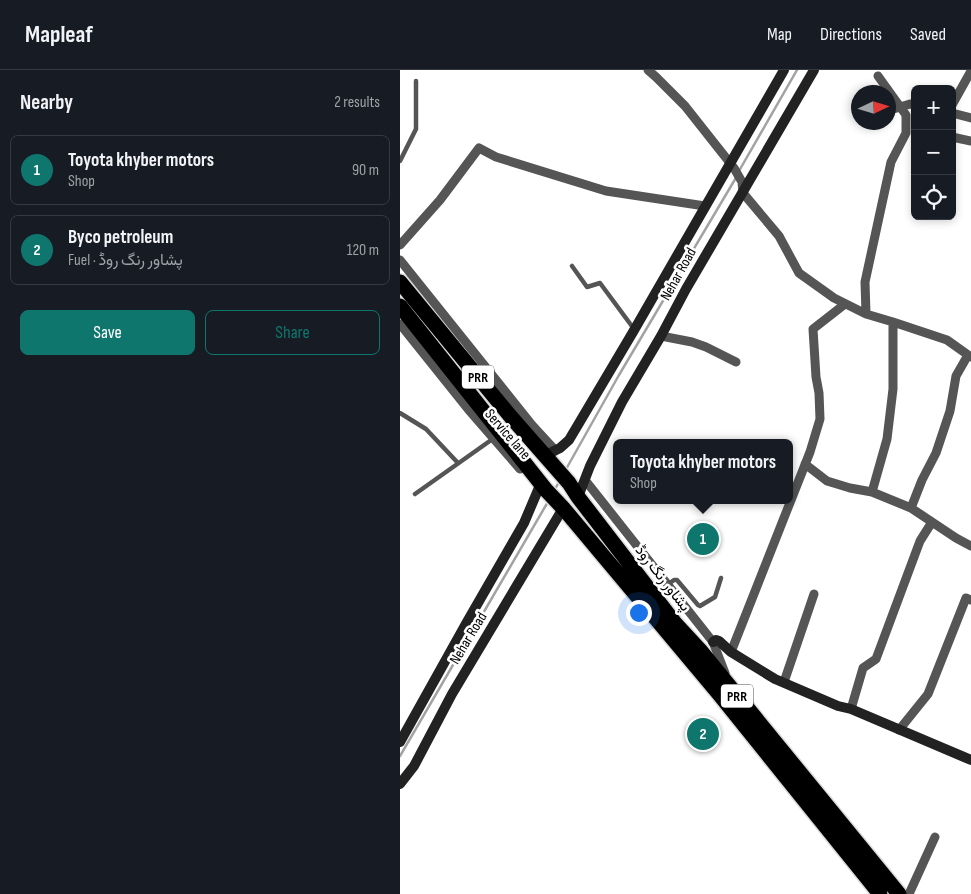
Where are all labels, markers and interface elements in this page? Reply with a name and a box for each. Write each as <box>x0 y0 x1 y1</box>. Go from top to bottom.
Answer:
text: Mapleaf <box>25 20 93 49</box>
text: Map <box>767 24 792 45</box>
text: Directions <box>820 24 882 45</box>
text: Saved <box>910 24 946 45</box>
north arrow <box>851 85 896 130</box>
map controls <box>911 85 956 220</box>
button: + <box>911 85 956 130</box>
text: Nearby <box>20 90 73 115</box>
text: 2 results <box>334 93 380 112</box>
button: − <box>911 130 956 175</box>
text: Toyota khyber motors <box>68 149 214 172</box>
text: 1 <box>34 161 40 180</box>
text: 90 m <box>352 161 379 180</box>
text: Shop <box>68 172 95 191</box>
button: locate <box>911 175 956 220</box>
text: Byco petroleum <box>68 226 173 249</box>
text: 2 <box>33 241 41 260</box>
text: 120 m <box>347 241 379 260</box>
street label: Nehar Road <box>656 244 701 304</box>
text: Fuel · پشاور رنگ روڈ <box>68 251 183 270</box>
button: Save <box>20 310 195 355</box>
button: Share <box>205 310 380 355</box>
road number: PRR <box>462 366 494 388</box>
street label: Service lane <box>480 405 535 464</box>
popup <box>613 439 793 504</box>
text: Toyota khyber motors <box>630 451 776 474</box>
text: Shop <box>630 474 657 493</box>
pin: 1 <box>687 520 719 558</box>
street label: پشاور رنگ روڈ <box>631 541 694 615</box>
your location <box>626 600 652 626</box>
street label: Nehar Road <box>445 609 491 668</box>
road number: PRR <box>721 684 753 708</box>
pin: 2 <box>687 715 719 753</box>

